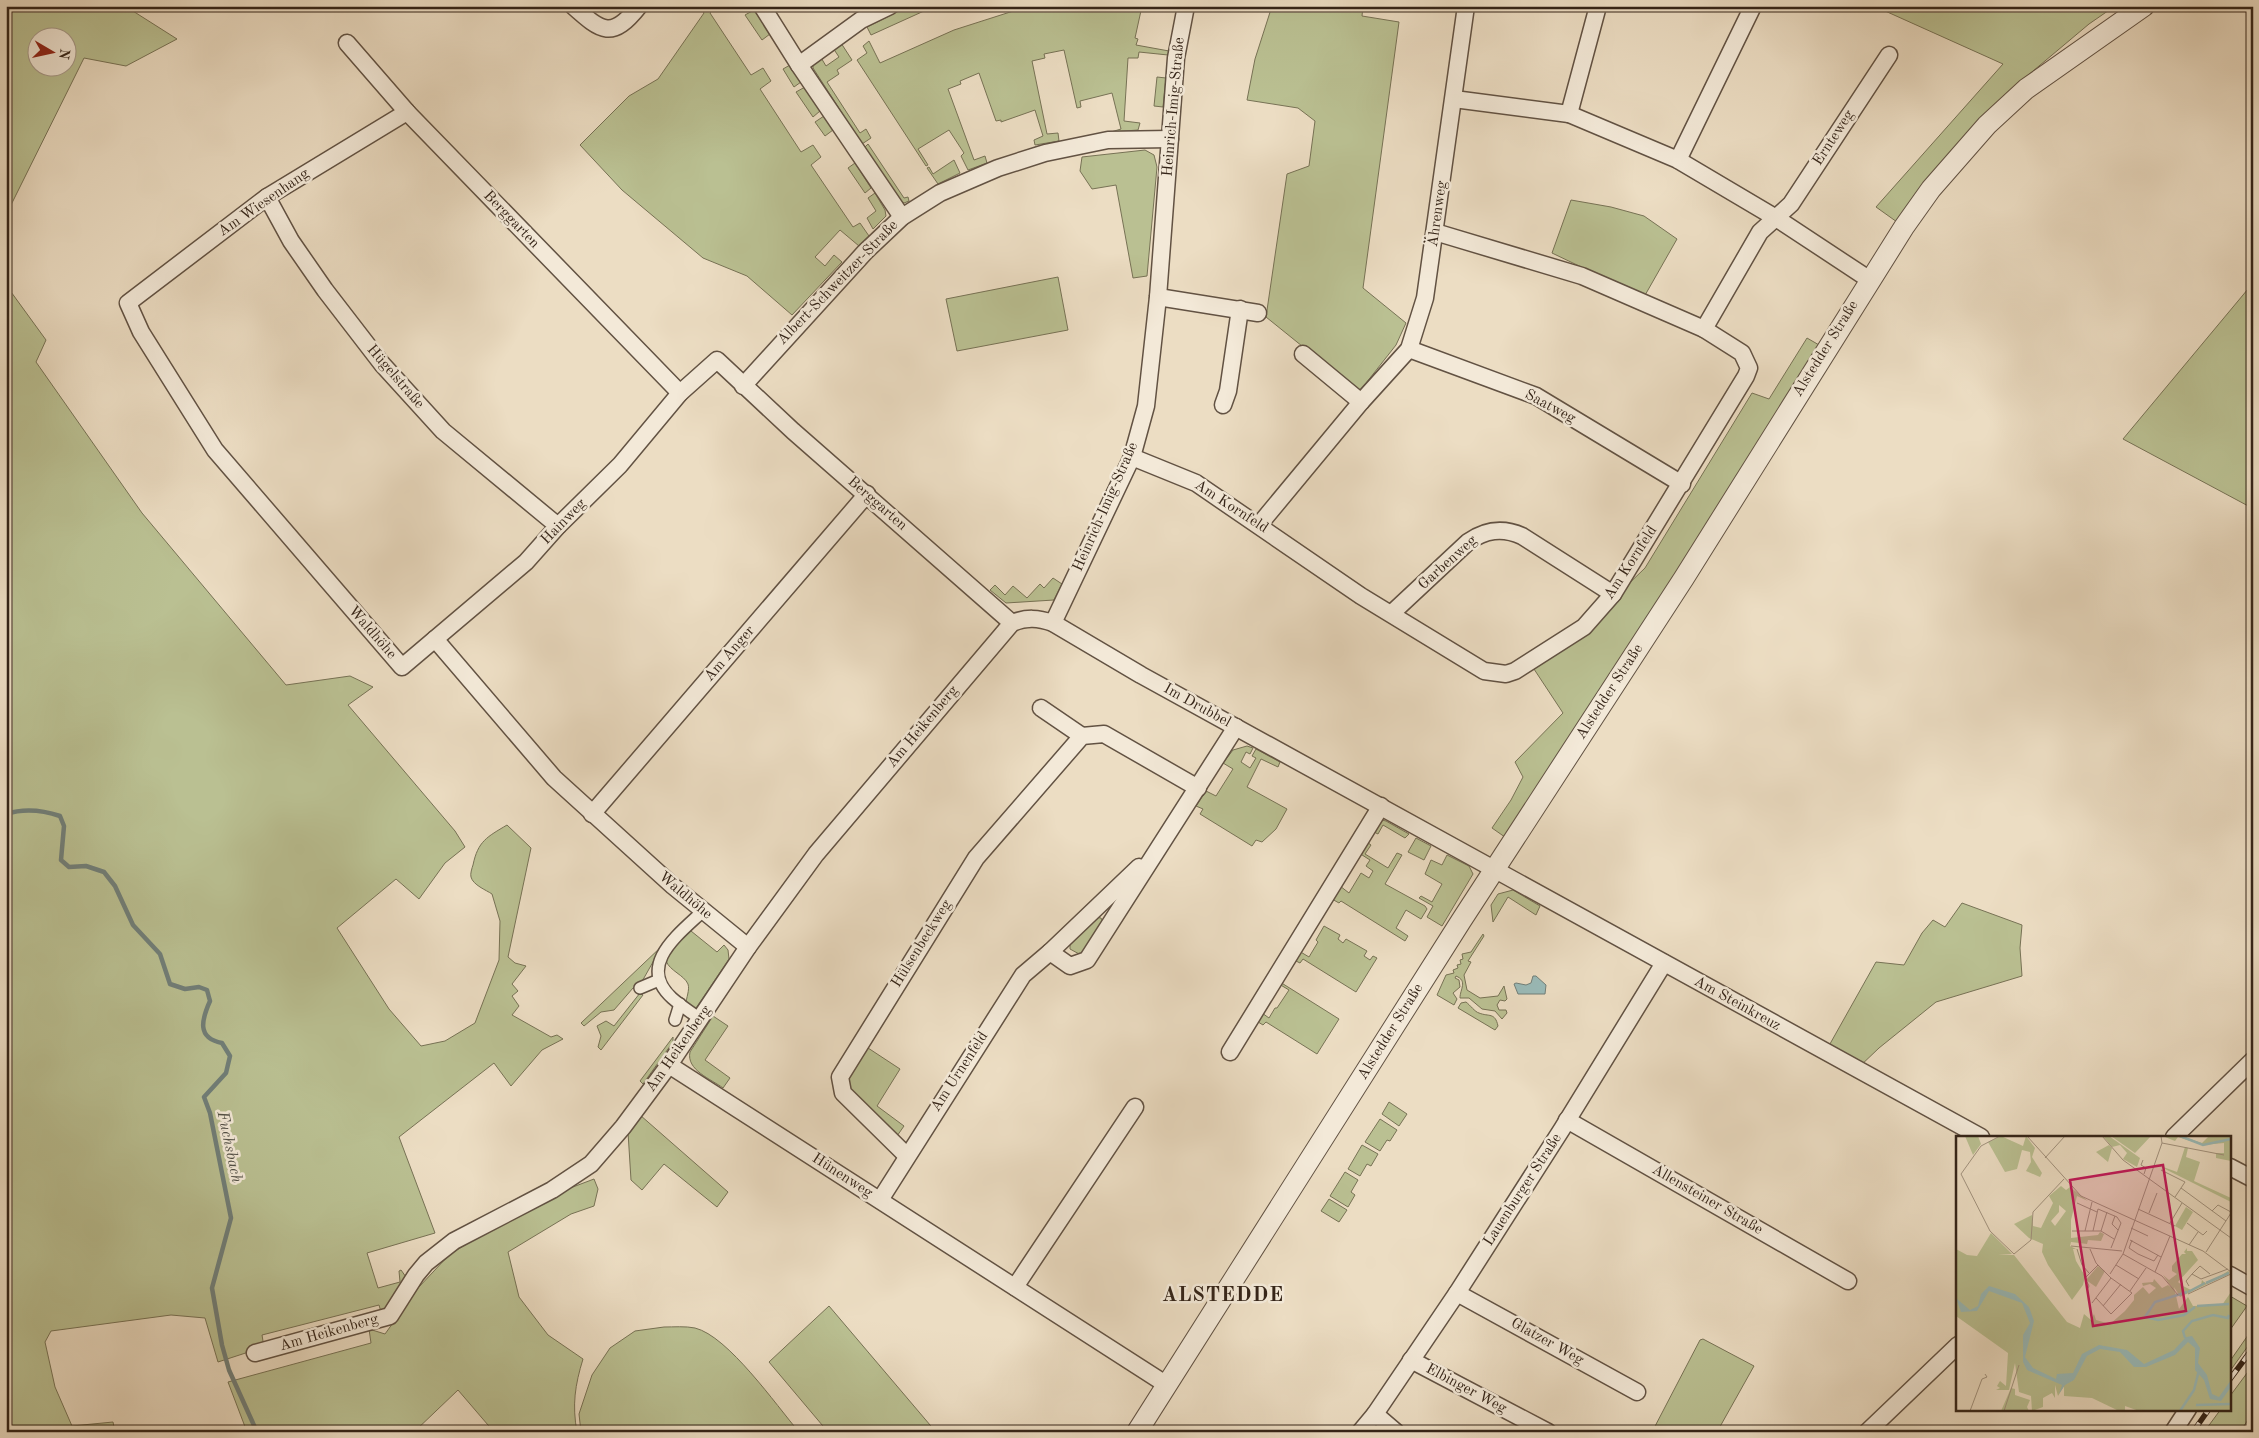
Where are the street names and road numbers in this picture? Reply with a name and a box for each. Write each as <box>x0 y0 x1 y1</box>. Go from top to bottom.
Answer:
street label: Heinrich-Imig-Straße <box>1160 37 1188 177</box>
street label: Ernteweg <box>1811 108 1857 168</box>
street label: Am Wiesenhang <box>216 166 312 240</box>
street label: Ährenweg <box>1423 180 1450 248</box>
street label: Berggarten <box>480 188 542 252</box>
street label: Albert-Schweitzer-Straße <box>775 218 901 348</box>
street label: Alstedder Straße <box>1790 298 1862 400</box>
street label: Hügelstraße <box>363 342 427 412</box>
street label: Saatweg <box>1522 387 1578 427</box>
street label: Heinrich-Imig-Straße <box>1071 440 1141 574</box>
street label: Berggarten <box>844 474 910 534</box>
street label: Am Kornfeld <box>1192 478 1271 536</box>
street label: Hainweg <box>539 496 589 548</box>
street label: Am Kornfeld <box>1602 523 1660 602</box>
street label: Garbenweg <box>1416 533 1480 593</box>
street label: Waldhöhe <box>345 604 399 662</box>
street label: Am Anger <box>702 623 758 685</box>
street label: Alstedder Straße <box>1574 642 1646 742</box>
street label: Im Drubbel <box>1161 681 1233 731</box>
street label: Am Heikenberg <box>884 683 962 771</box>
street label: Waldhöhe <box>655 869 715 923</box>
street label: Hülsenbeckweg <box>889 898 955 990</box>
street label: Am Steinkreuz <box>1691 974 1783 1034</box>
street label: Alstedder Straße <box>1355 981 1427 1083</box>
street label: Am Heikenberg <box>644 1003 714 1095</box>
street label: Am Urnenfeld <box>929 1029 992 1115</box>
street label: Lauenburger Straße <box>1481 1131 1565 1249</box>
street label: Hünenweg <box>809 1151 875 1201</box>
street label: Allensteiner Straße <box>1649 1162 1765 1238</box>
street label: Am Heikenberg <box>278 1312 380 1354</box>
street label: Glatzer Weg <box>1508 1316 1586 1368</box>
street label: Elbinger Weg <box>1423 1361 1509 1417</box>

